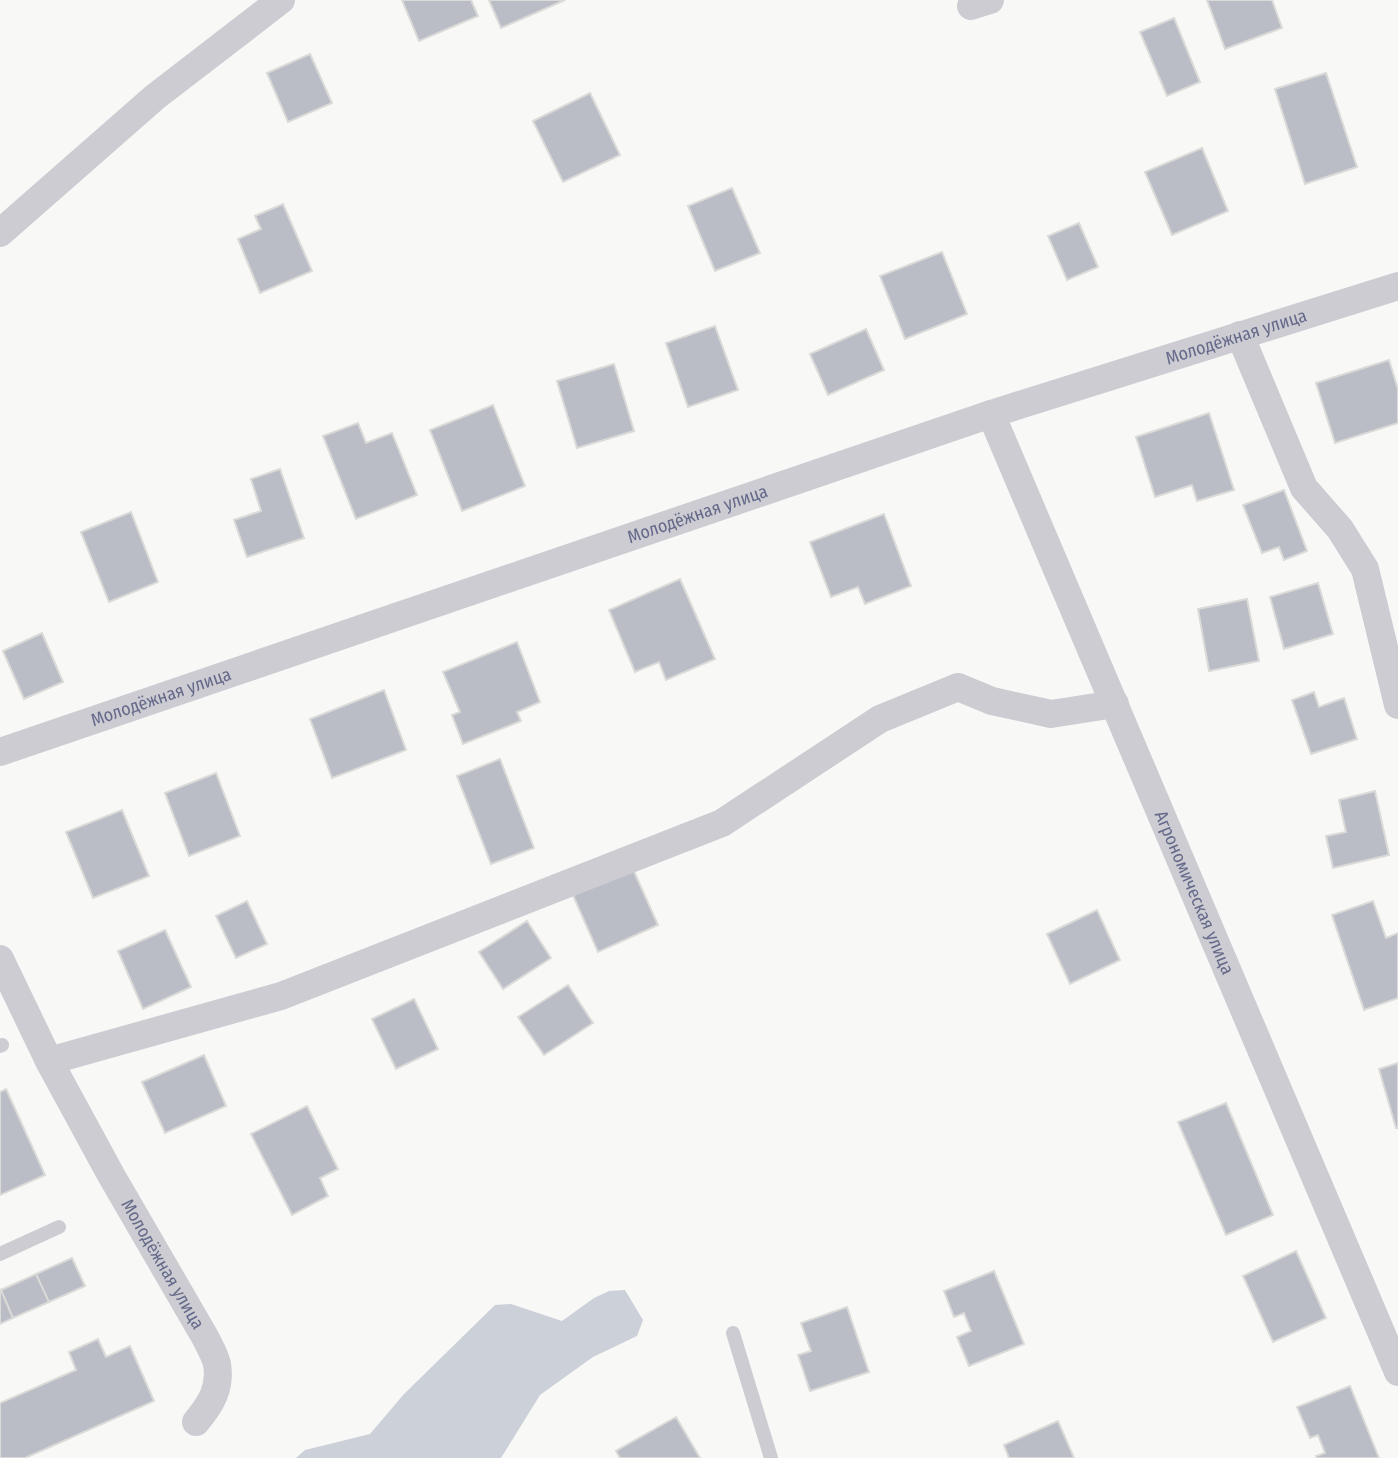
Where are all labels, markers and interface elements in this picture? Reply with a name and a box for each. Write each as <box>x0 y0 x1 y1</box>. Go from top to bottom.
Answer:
street label: Молодёжная улица <box>1163 304 1310 369</box>
street label: Молодёжная улица <box>625 480 771 548</box>
street label: Молодёжная улица <box>88 663 234 731</box>
street label: Агрономическая улица <box>1150 807 1239 978</box>
street label: Молодёжная улица <box>116 1195 209 1333</box>

